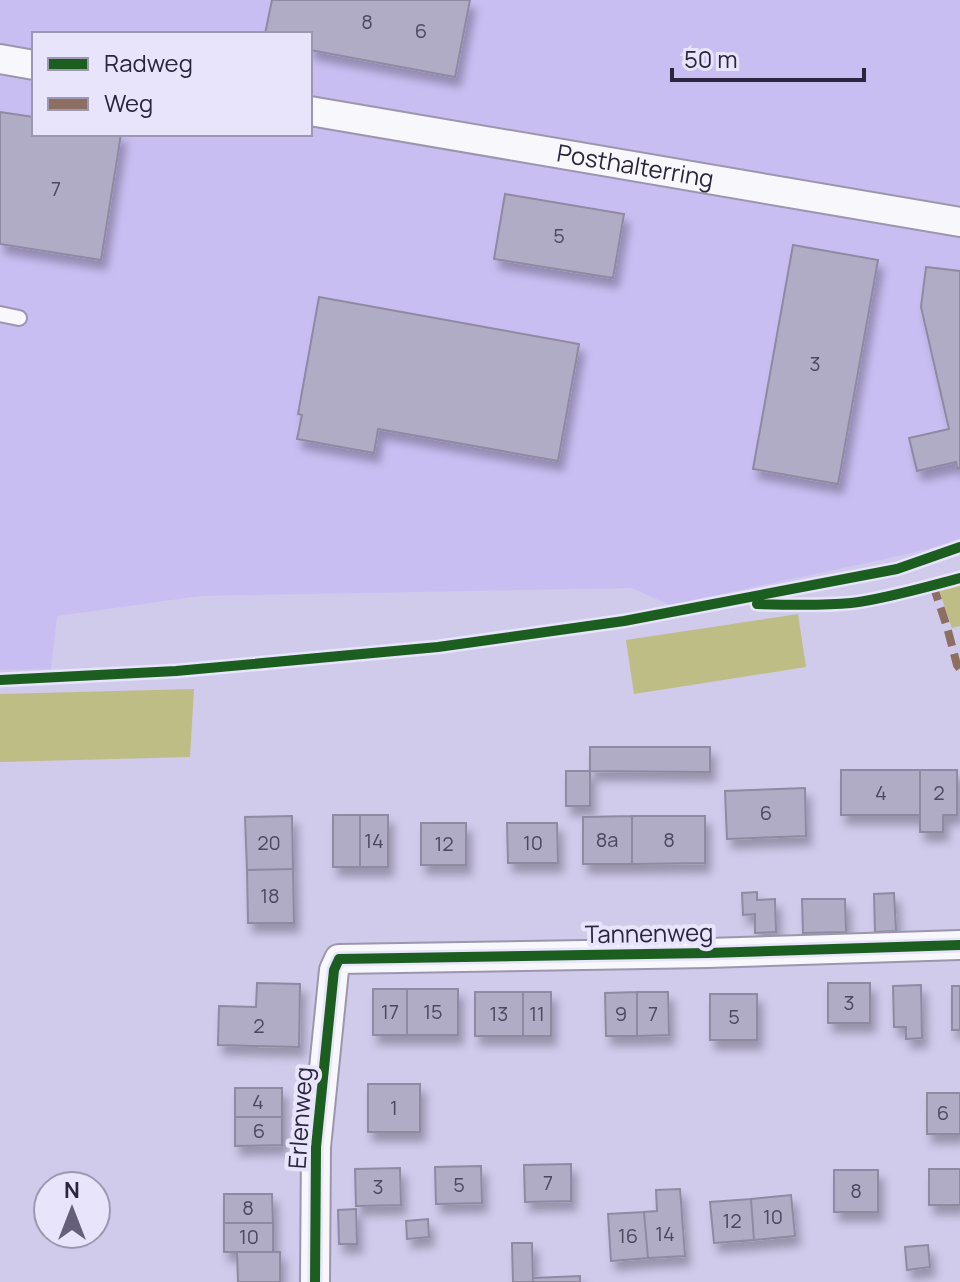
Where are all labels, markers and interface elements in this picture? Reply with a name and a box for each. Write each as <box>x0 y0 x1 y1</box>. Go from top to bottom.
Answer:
house number: 8 <box>361 8 373 35</box>
house number: 6 <box>415 17 427 44</box>
legend <box>32 32 312 136</box>
scale bar <box>672 32 864 82</box>
text: 50 m <box>684 42 738 75</box>
text: Radweg <box>104 46 193 79</box>
text: Weg <box>104 86 153 119</box>
street label: Posthalterring <box>555 135 716 195</box>
house number: 7 <box>51 175 61 202</box>
house number: 5 <box>553 222 565 249</box>
house number: 3 <box>809 350 821 377</box>
house number: 4 <box>875 779 887 806</box>
house number: 2 <box>933 779 945 806</box>
house number: 6 <box>760 799 772 826</box>
house number: 8a <box>596 826 618 853</box>
house number: 8 <box>663 826 675 853</box>
house number: 14 <box>364 827 384 854</box>
house number: 20 <box>257 829 281 856</box>
house number: 10 <box>523 829 543 856</box>
house number: 12 <box>434 830 454 857</box>
house number: 18 <box>260 882 280 909</box>
street label: Tannenweg <box>584 915 714 950</box>
house number: 3 <box>843 989 855 1016</box>
house number: 17 <box>381 998 399 1025</box>
house number: 15 <box>423 998 443 1025</box>
house number: 13 <box>490 1000 508 1027</box>
house number: 11 <box>529 1000 545 1027</box>
house number: 9 <box>615 1000 627 1027</box>
house number: 7 <box>648 1000 658 1027</box>
house number: 5 <box>728 1003 740 1030</box>
house number: 2 <box>253 1012 265 1039</box>
street label: Erlenweg <box>279 1066 320 1170</box>
house number: 4 <box>252 1088 264 1115</box>
house number: 1 <box>390 1094 398 1121</box>
house number: 6 <box>937 1099 949 1126</box>
house number: 6 <box>253 1117 265 1144</box>
house number: 7 <box>543 1169 553 1196</box>
north arrow <box>32 1170 112 1250</box>
house number: 5 <box>453 1171 465 1198</box>
house number: 3 <box>372 1173 384 1200</box>
text: N <box>64 1175 80 1205</box>
house number: 8 <box>850 1177 862 1204</box>
house number: 8 <box>242 1194 254 1221</box>
house number: 10 <box>763 1203 783 1230</box>
house number: 12 <box>722 1207 742 1234</box>
house number: 14 <box>655 1220 675 1247</box>
house number: 16 <box>618 1222 638 1249</box>
house number: 10 <box>239 1223 259 1250</box>

